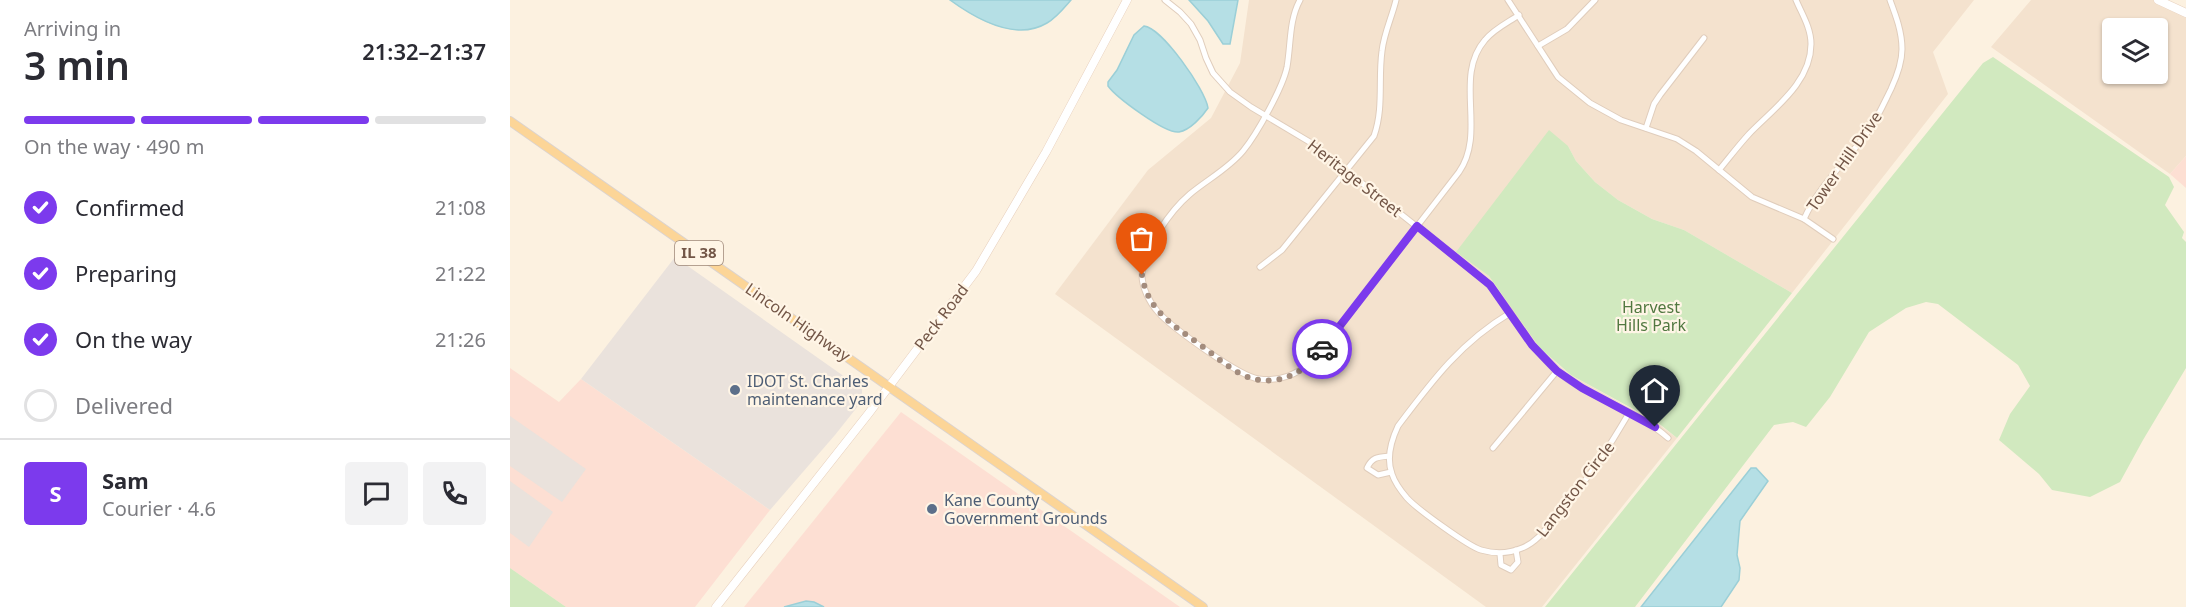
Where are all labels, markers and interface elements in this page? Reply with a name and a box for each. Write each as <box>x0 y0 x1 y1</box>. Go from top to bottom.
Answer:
text: Arriving in <box>24 15 121 42</box>
map controls <box>2102 18 2168 84</box>
button: layers <box>2102 18 2168 84</box>
text: 21:32–21:37 <box>362 36 486 66</box>
text: 3 min <box>24 38 130 91</box>
street label: Tower Hill Drive <box>1801 107 1887 215</box>
text: On the way · 490 m <box>24 133 204 160</box>
street label: Heritage Street <box>1303 134 1407 222</box>
icon: check <box>24 191 57 224</box>
text: Confirmed <box>75 192 185 222</box>
text: 21:08 <box>435 194 486 221</box>
pin <box>1116 213 1167 275</box>
icon: bag <box>1125 222 1158 255</box>
road number: IL 38 <box>675 241 723 265</box>
icon: check <box>24 257 57 290</box>
text: Preparing <box>75 258 177 288</box>
text: 21:22 <box>435 260 486 287</box>
street label: Lincoln Highway <box>741 278 856 367</box>
street label: Peck Road <box>909 279 973 355</box>
park label: Harvest Hills Park <box>1616 296 1686 336</box>
courier <box>1292 319 1352 379</box>
icon: check <box>24 323 57 356</box>
text: On the way <box>75 324 192 354</box>
text: 21:26 <box>435 326 486 353</box>
icon: car <box>1306 333 1339 366</box>
pin <box>1629 365 1680 427</box>
place label: IDOT St. Charles maintenance yard <box>747 370 883 410</box>
icon: home <box>1638 374 1671 407</box>
marker: IDOT St. Charles maintenance yard <box>728 383 742 397</box>
text: Delivered <box>75 390 173 420</box>
street label: Langston Circle <box>1531 437 1619 541</box>
button: chat <box>345 462 408 525</box>
button: phone <box>423 462 486 525</box>
text: Sam <box>102 465 149 495</box>
text: S <box>49 478 62 508</box>
place label: Kane County Government Grounds <box>944 489 1107 529</box>
text: Courier · 4.6 <box>102 495 216 522</box>
marker: Kane County Government Grounds <box>925 502 939 516</box>

